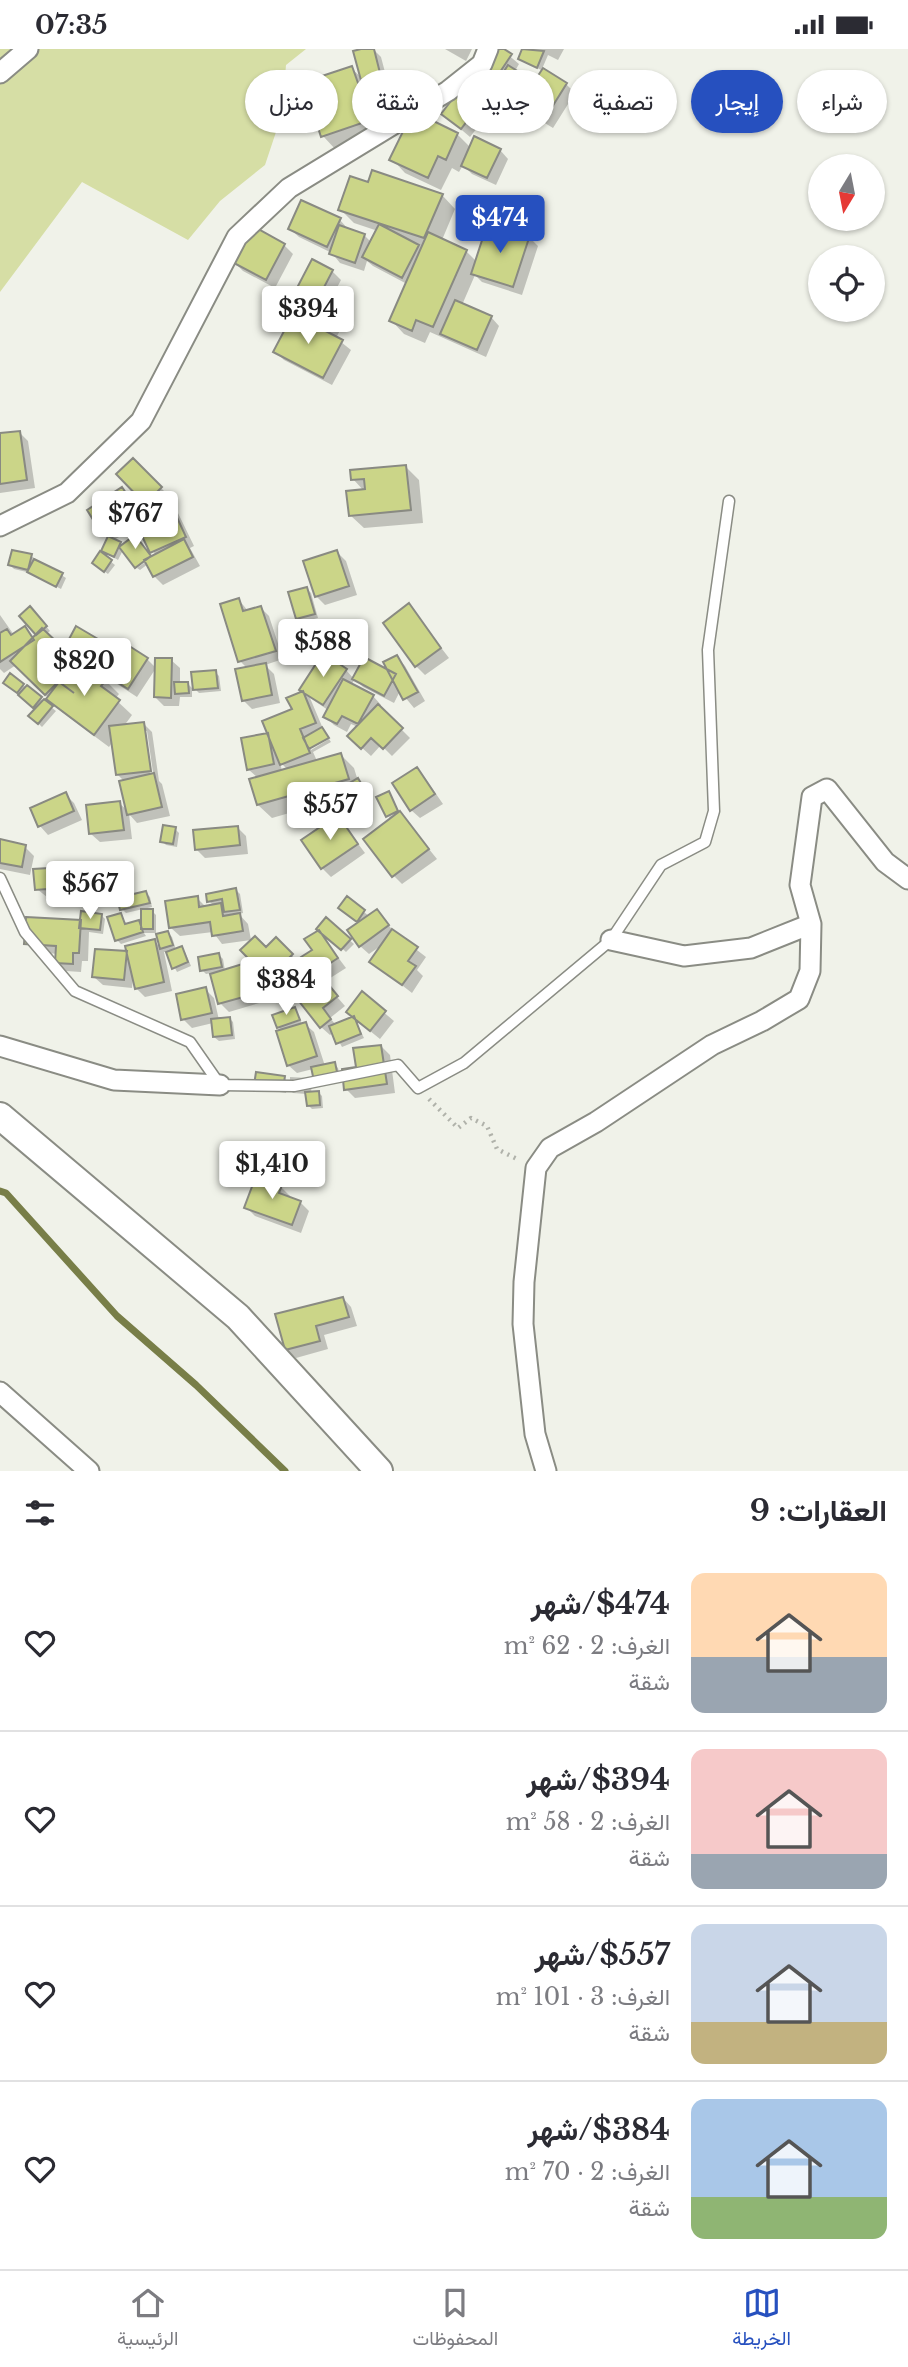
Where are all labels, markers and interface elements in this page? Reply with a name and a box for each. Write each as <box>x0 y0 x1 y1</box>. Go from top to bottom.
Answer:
text: 07:35 <box>35 9 107 41</box>
chip: منزل <box>245 70 338 133</box>
chip: شقة <box>352 70 443 133</box>
chip: جديد <box>457 70 554 133</box>
chip: تصفية <box>568 70 677 133</box>
chip: إيجار <box>691 70 783 133</box>
chip: شراء <box>797 70 887 133</box>
north arrow <box>808 154 886 231</box>
map controls <box>808 154 885 322</box>
pin: $474 <box>459 195 541 255</box>
text: $474 <box>472 204 528 232</box>
button: locate <box>808 245 885 322</box>
pin: $394 <box>267 287 349 346</box>
text: $394 <box>278 295 338 323</box>
pin: $767 <box>94 491 176 551</box>
text: $767 <box>108 500 162 528</box>
pin: $588 <box>282 619 364 679</box>
text: $588 <box>294 628 352 656</box>
pin: $820 <box>43 639 125 698</box>
text: $820 <box>53 647 115 675</box>
pin: $557 <box>289 783 371 842</box>
text: $557 <box>303 791 357 819</box>
pin: $567 <box>49 861 131 921</box>
text: $567 <box>62 870 118 898</box>
pin: $384 <box>245 957 327 1017</box>
text: $384 <box>256 966 316 994</box>
pin: $1,410 <box>215 1141 329 1201</box>
text: $1,410 <box>235 1150 309 1178</box>
text: العقارات: 9 <box>750 1492 887 1529</box>
icon: filters <box>21 1494 59 1532</box>
text: $474/شهر <box>531 1585 670 1622</box>
icon: home <box>747 1601 831 1685</box>
icon: heart <box>21 1624 59 1662</box>
text: الغرف: 2 · 62 m² <box>504 1632 670 1660</box>
text: شقة <box>628 1668 670 1696</box>
text: $394/شهر <box>526 1761 670 1798</box>
icon: home <box>747 1777 831 1861</box>
icon: heart <box>21 1800 59 1838</box>
text: الغرف: 2 · 58 m² <box>506 1808 670 1836</box>
text: شقة <box>628 1844 670 1872</box>
text: $557/شهر <box>534 1936 670 1973</box>
icon: home <box>747 1952 831 2036</box>
icon: heart <box>21 1975 59 2013</box>
text: الغرف: 3 · 101 m² <box>496 1983 670 2011</box>
text: شقة <box>628 2019 670 2047</box>
text: $384/شهر <box>527 2111 670 2148</box>
icon: home <box>747 2127 831 2211</box>
icon: heart <box>21 2150 59 2188</box>
text: الغرف: 2 · 70 m² <box>505 2158 670 2186</box>
text: شقة <box>628 2194 670 2222</box>
tab: الرئيسية <box>117 2284 178 2355</box>
tab: المحفوظات <box>413 2284 498 2355</box>
tab: الخريطة <box>732 2284 791 2355</box>

